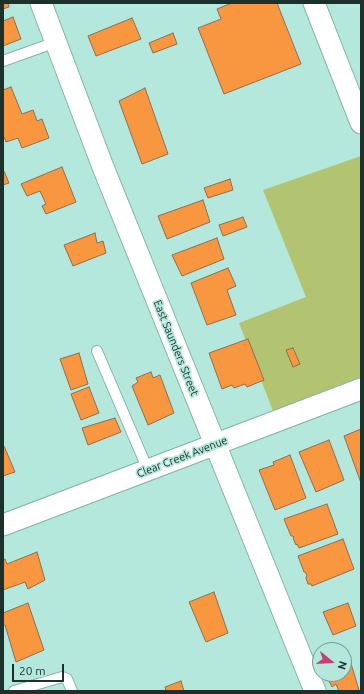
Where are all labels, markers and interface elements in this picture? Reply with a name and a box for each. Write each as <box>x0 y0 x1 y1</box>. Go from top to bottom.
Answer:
street label: East Saunders Street <box>151 298 201 398</box>
street label: Clear Creek Avenue <box>135 434 229 480</box>
north arrow <box>312 642 352 682</box>
scale bar <box>14 656 66 682</box>
text: N <box>335 660 349 671</box>
text: 20 m <box>19 664 46 677</box>

